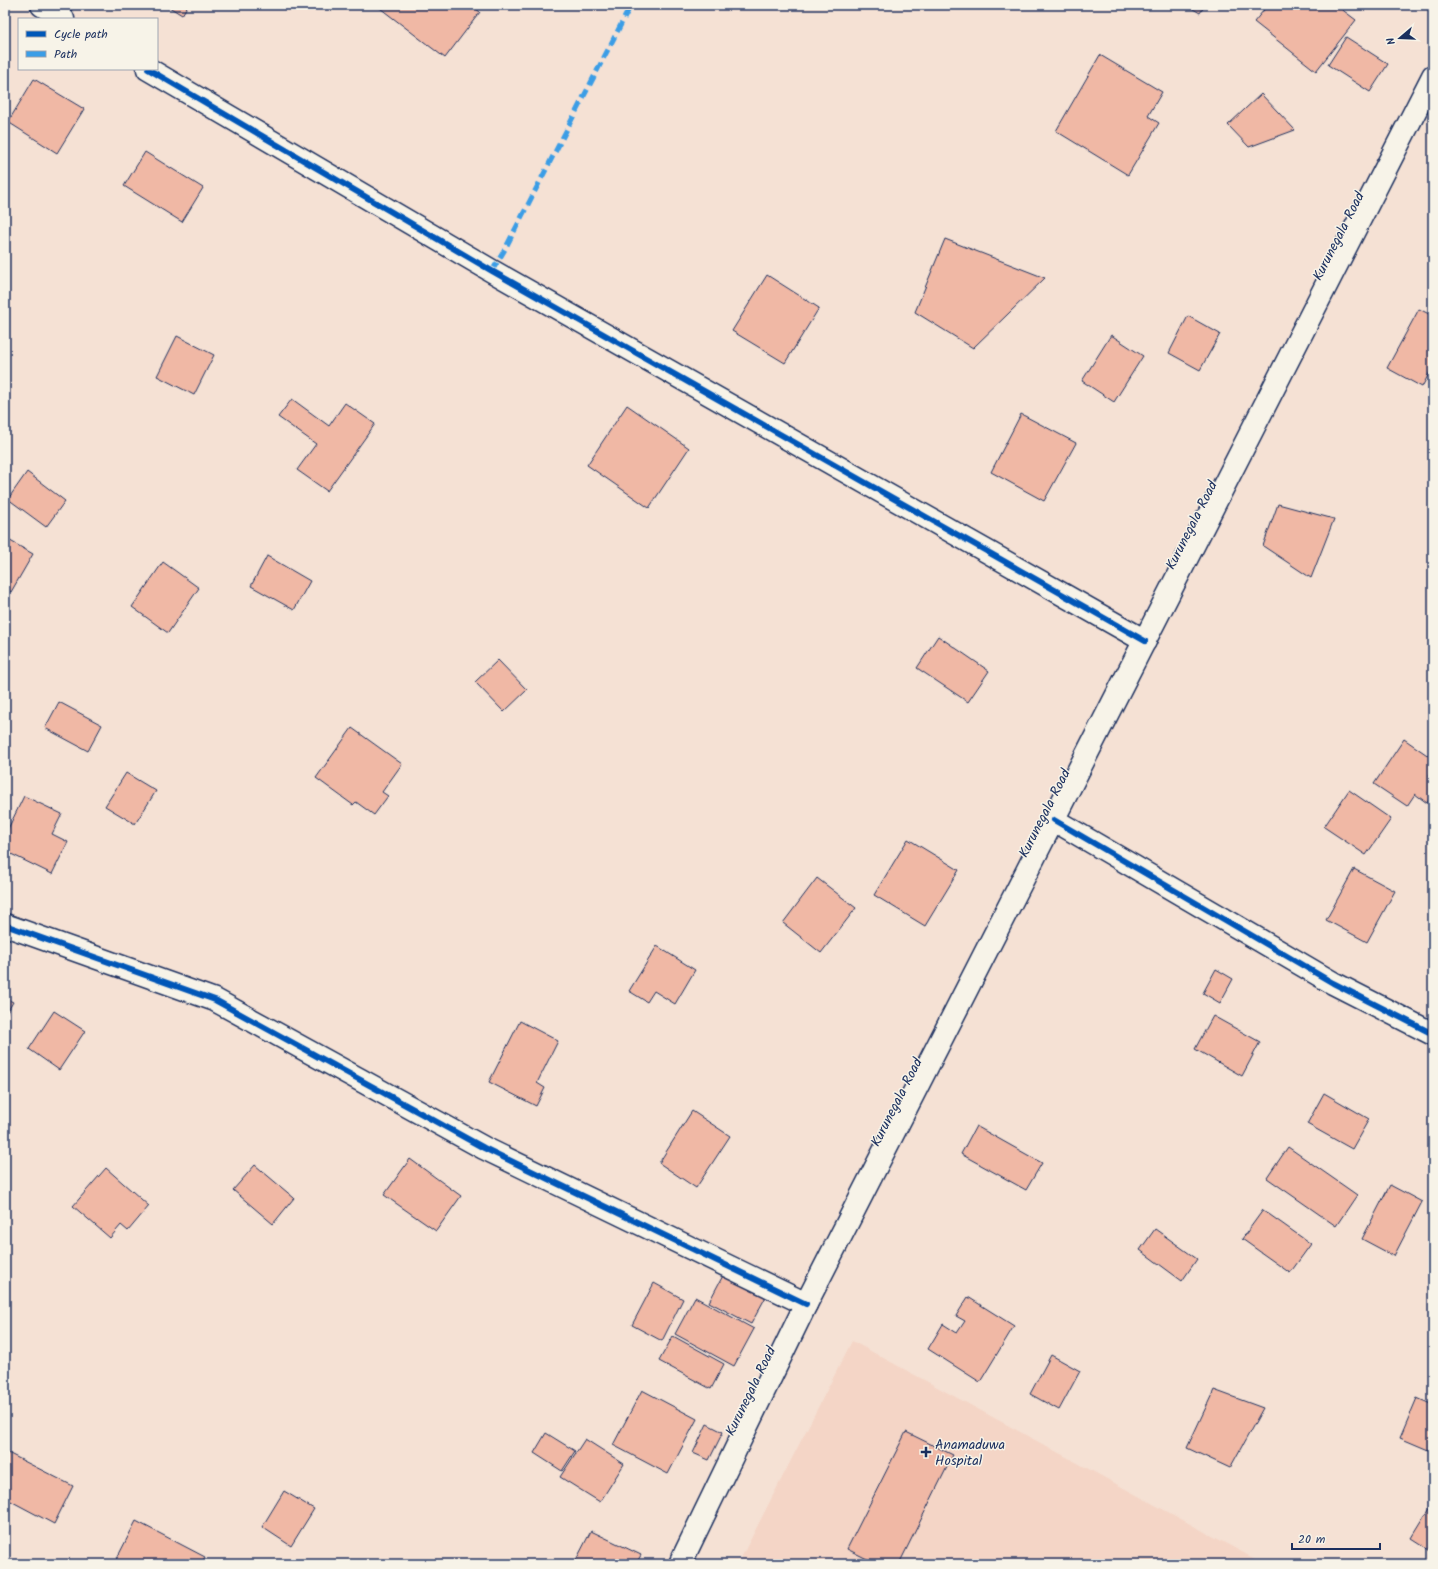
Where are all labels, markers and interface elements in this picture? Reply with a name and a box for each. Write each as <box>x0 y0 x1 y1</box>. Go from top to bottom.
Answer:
legend <box>18 18 158 70</box>
north arrow <box>1380 18 1420 58</box>
text: Cycle path <box>54 25 108 44</box>
text: N <box>1382 35 1401 47</box>
text: Path <box>54 45 77 64</box>
street label: Kurunegala Road <box>1307 187 1371 285</box>
street label: Kurunegala Road <box>1160 476 1224 574</box>
street label: Kurunegala Road <box>1013 764 1077 862</box>
street label: Kurunegala Road <box>865 1053 929 1151</box>
street label: Kurunegala Road <box>720 1342 782 1440</box>
place label: Anamaduwa Hospital <box>935 1434 1005 1472</box>
marker: Anamaduwa Hospital <box>920 1446 932 1458</box>
scale bar <box>1292 1525 1380 1551</box>
text: 20 m <box>1298 1530 1326 1549</box>

